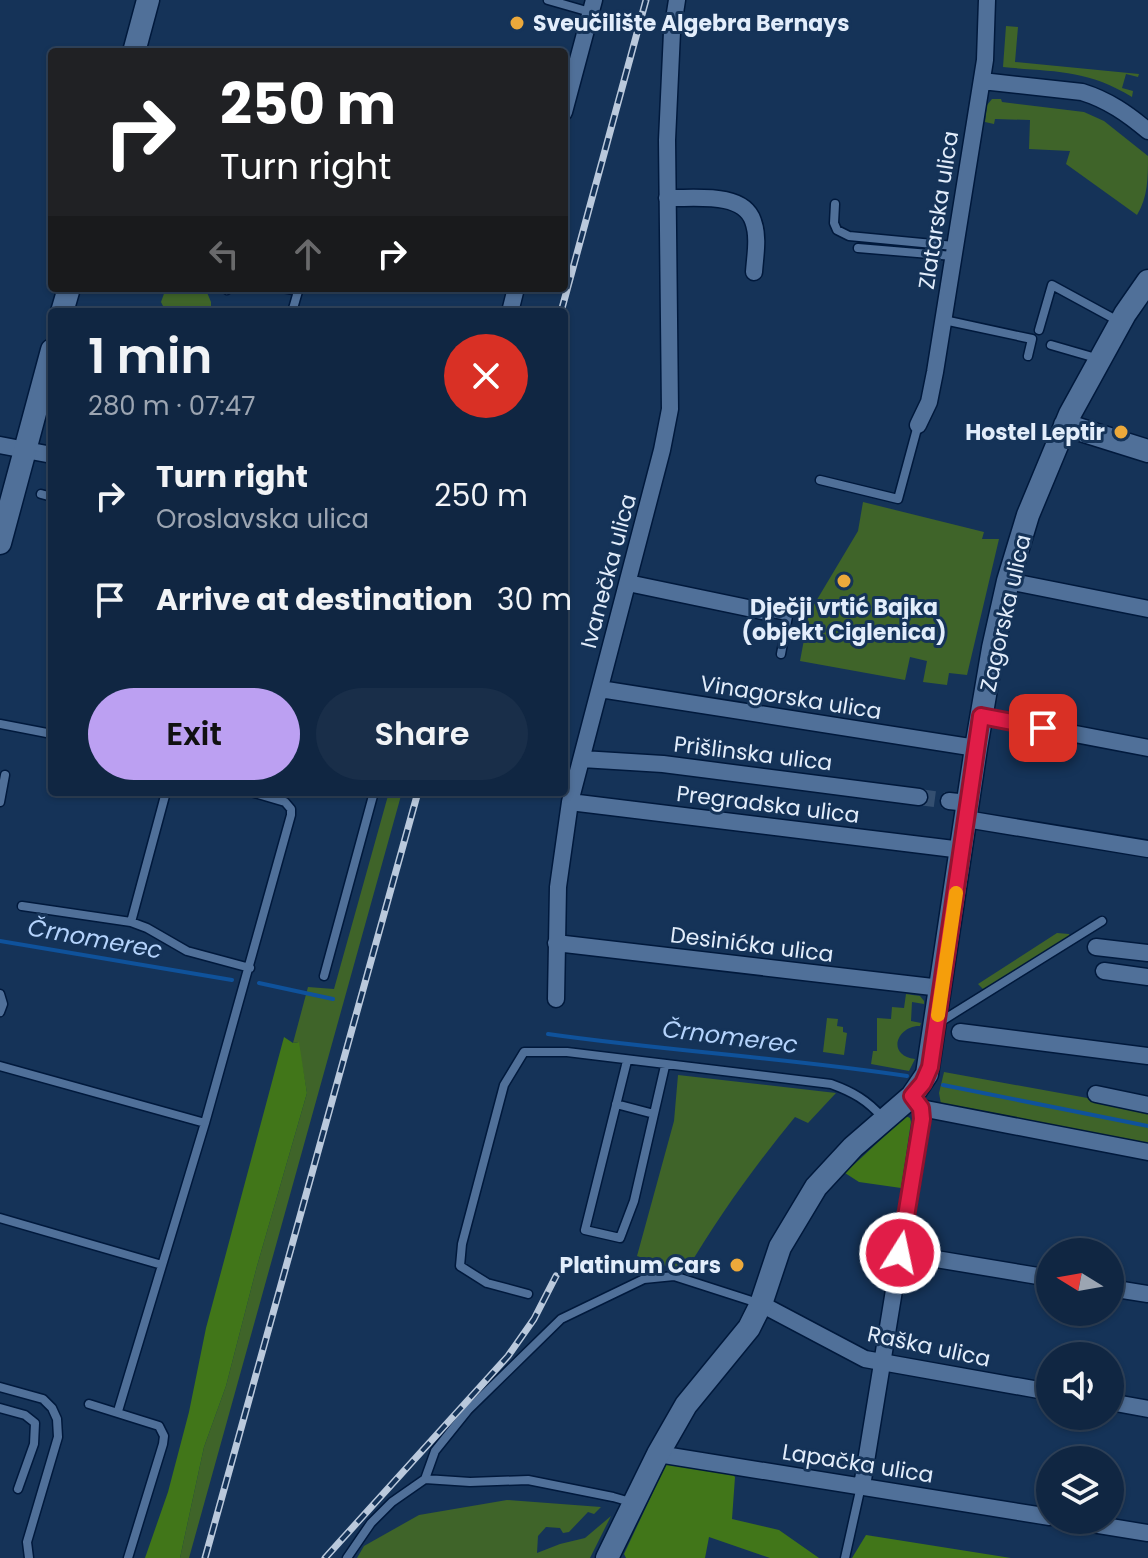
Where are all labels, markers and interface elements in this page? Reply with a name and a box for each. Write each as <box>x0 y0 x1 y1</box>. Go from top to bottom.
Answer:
place label: Sveučilište Algebra Bernays <box>533 8 849 39</box>
marker: Sveučilište Algebra Bernays <box>508 14 526 32</box>
text: 250 m <box>220 65 396 144</box>
icon: right <box>88 80 192 184</box>
street label: Zlatarska ulica <box>911 129 966 292</box>
text: Turn right <box>220 141 391 192</box>
icon: left <box>202 232 246 276</box>
icon: ahead <box>286 232 330 276</box>
icon: right <box>370 232 414 276</box>
text: 1 min <box>88 323 212 390</box>
button: close <box>444 334 528 418</box>
text: 280 m · 07:47 <box>88 388 255 424</box>
place label: Hostel Leptir <box>965 417 1105 448</box>
marker: Hostel Leptir <box>1112 423 1130 441</box>
text: Turn right <box>156 455 308 498</box>
icon: right <box>88 474 132 518</box>
text: 250 m <box>434 474 528 517</box>
street label: Ivanečka ulica <box>573 490 644 652</box>
text: Oroslavska ulica <box>156 501 369 537</box>
street label: Zagorska ulica <box>972 531 1039 695</box>
marker: Dječji vrtić Bajka (objekt Ciglenica) <box>835 572 853 590</box>
icon: arrive <box>88 578 132 622</box>
text: Arrive at destination <box>156 578 473 621</box>
text: 30 m <box>497 578 572 621</box>
place label: Dječji vrtić Bajka (objekt Ciglenica) <box>742 592 946 648</box>
street label: Vinagorska ulica <box>698 668 884 727</box>
button: Exit <box>88 688 300 780</box>
button: Share <box>316 688 528 780</box>
pin <box>1009 694 1077 762</box>
icon: arrive <box>1021 706 1065 750</box>
street label: Prišlinska ulica <box>672 728 834 779</box>
street label: Pregradska ulica <box>675 778 861 831</box>
water label: Črnomerec <box>25 910 165 967</box>
street label: Desinićka ulica <box>669 919 835 970</box>
water label: Črnomerec <box>660 1012 800 1061</box>
position arrow <box>858 1211 942 1295</box>
north arrow <box>1036 1238 1124 1326</box>
map controls <box>1036 1238 1124 1534</box>
place label: Platinum Cars <box>559 1250 721 1281</box>
marker: Platinum Cars <box>728 1256 746 1274</box>
street label: Raška ulica <box>865 1318 993 1375</box>
button: sound <box>1036 1342 1124 1430</box>
street label: Lapačka ulica <box>780 1436 936 1491</box>
button: layers <box>1036 1446 1124 1534</box>

